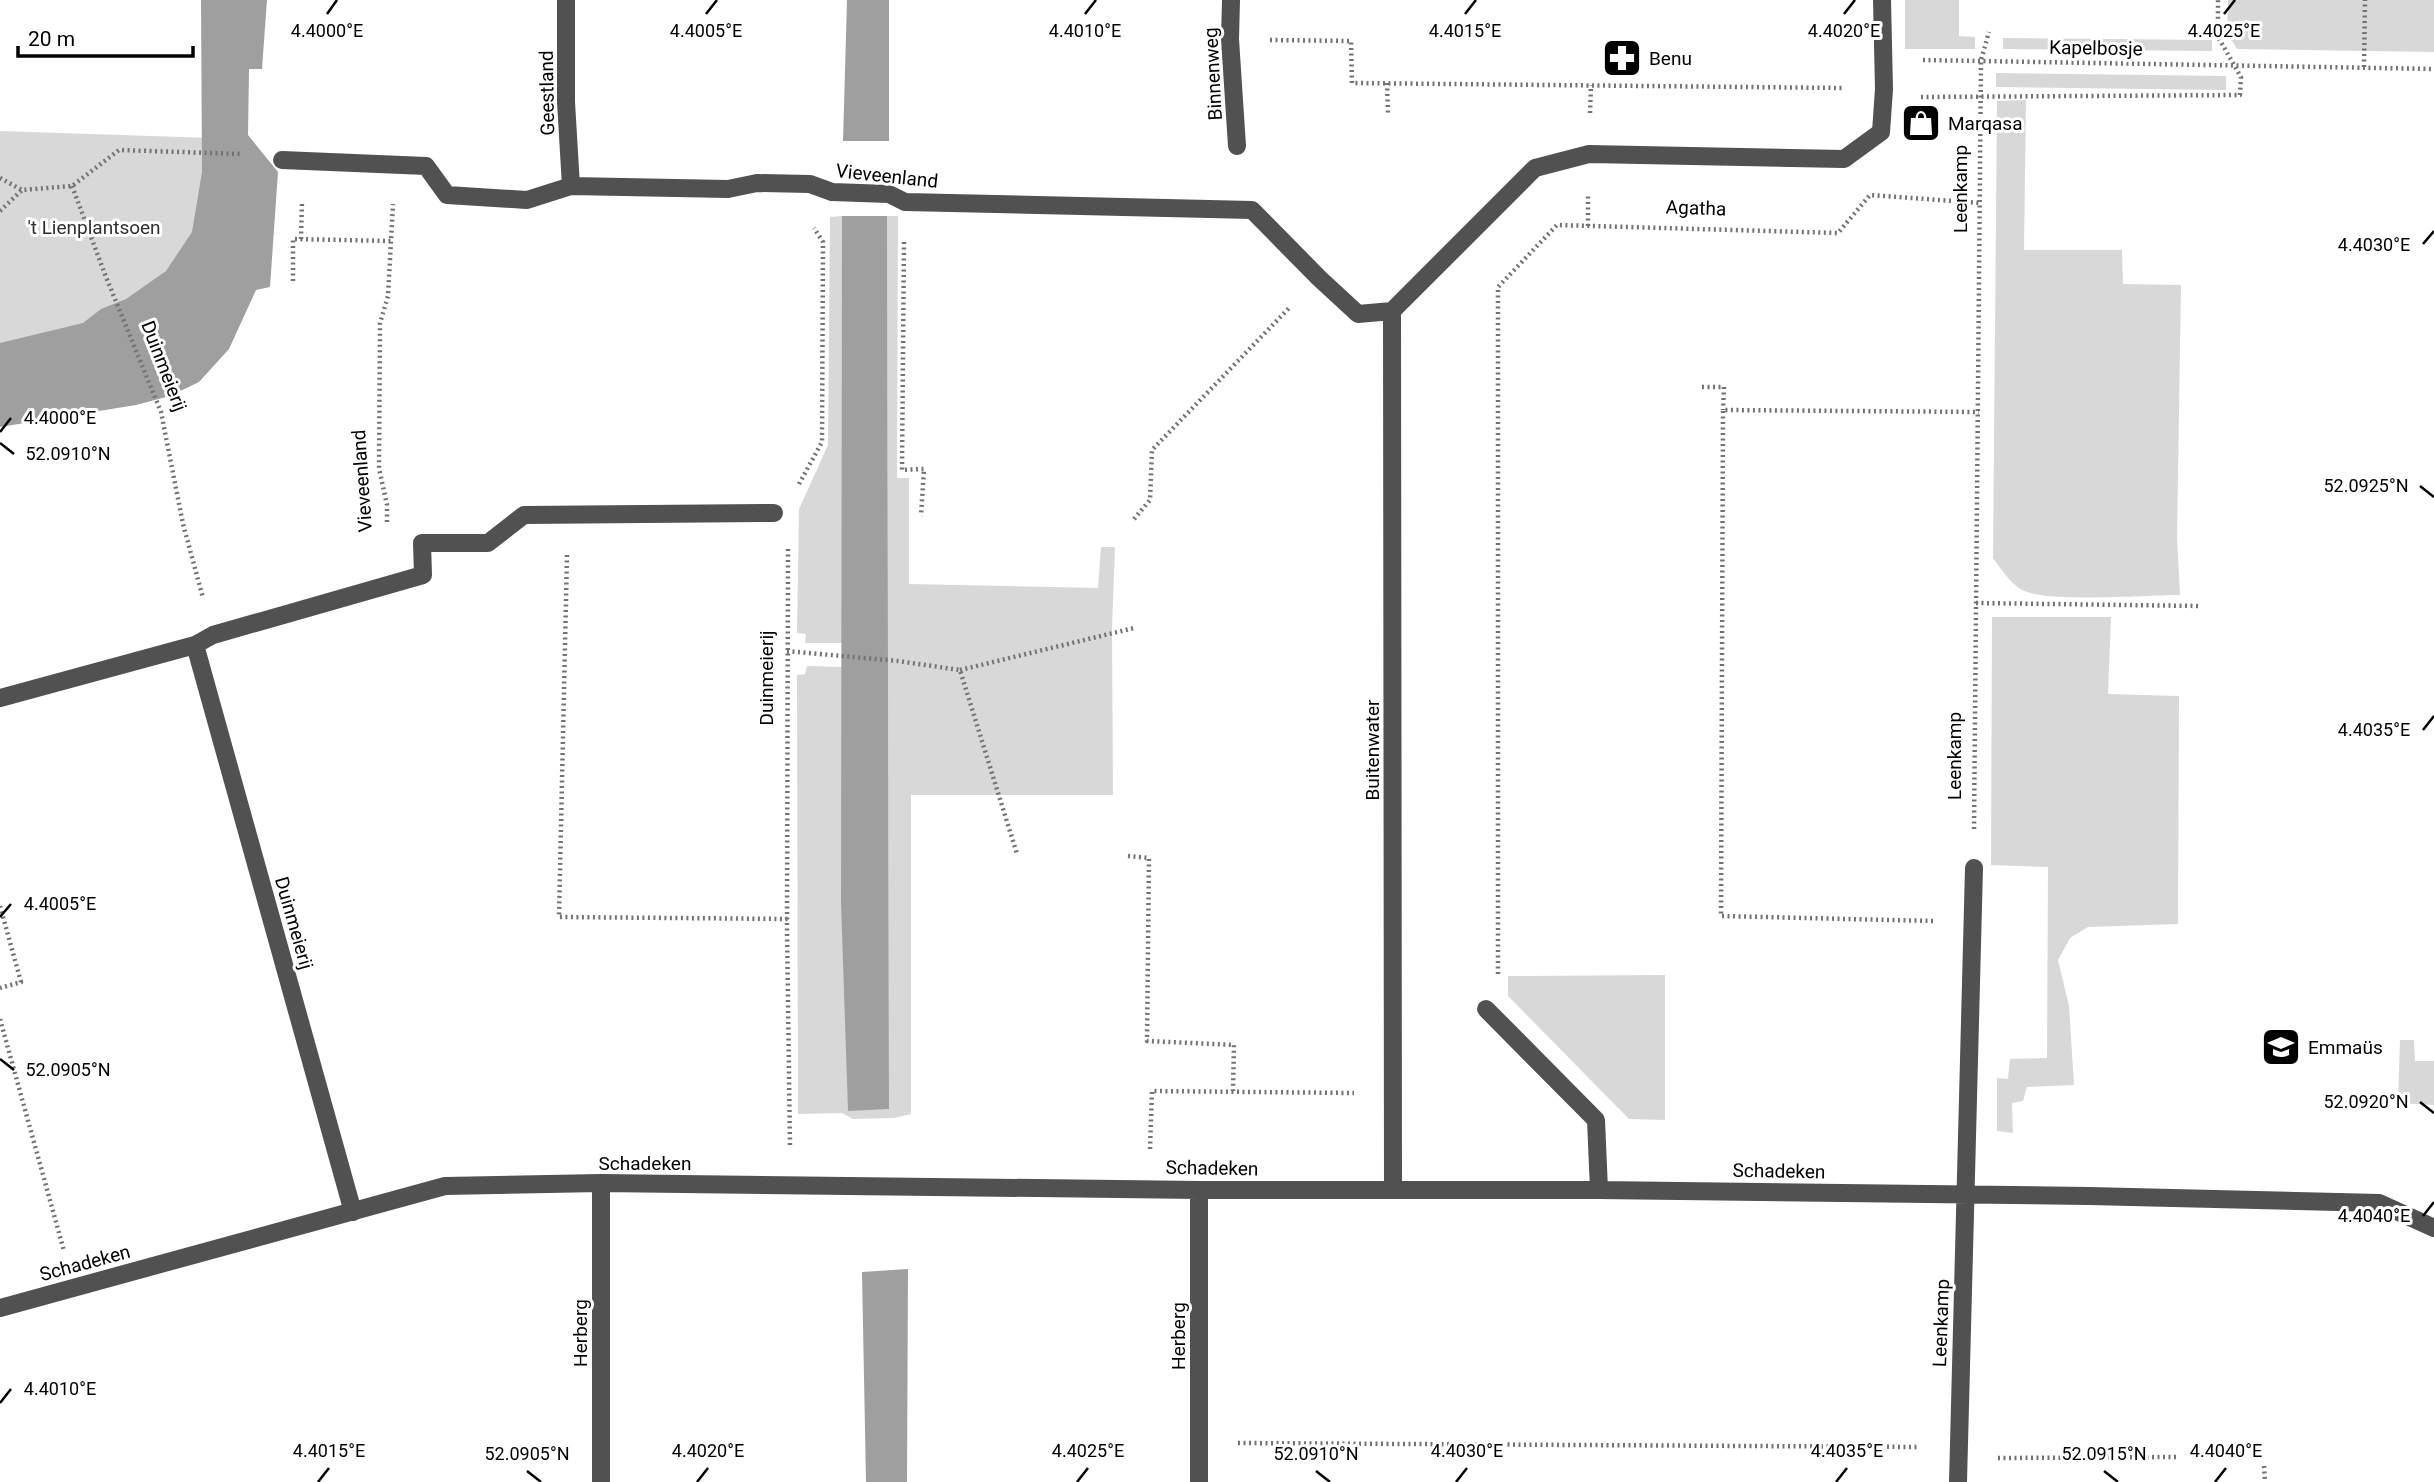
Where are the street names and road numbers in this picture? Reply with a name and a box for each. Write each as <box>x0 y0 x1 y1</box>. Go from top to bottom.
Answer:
street label: Binnenweg <box>1199 27 1227 121</box>
street label: Kapelbosje <box>2049 36 2143 60</box>
street label: Geestland <box>535 50 559 136</box>
street label: Leenkamp <box>1949 145 1972 233</box>
street label: Vieveenland <box>835 159 939 193</box>
street label: Agatha <box>1665 195 1727 221</box>
street label: Duinmeierij <box>136 317 192 415</box>
street label: Vieveenland <box>347 429 377 533</box>
street label: Duinmeierij <box>755 630 778 726</box>
street label: Buitenwater <box>1361 699 1384 801</box>
street label: Leenkamp <box>1943 712 1966 800</box>
street label: Duinmeierij <box>270 874 318 972</box>
street label: Schadeken <box>599 1152 691 1175</box>
street label: Schadeken <box>1165 1156 1259 1180</box>
street label: Schadeken <box>1732 1159 1826 1183</box>
street label: Schadeken <box>37 1240 133 1286</box>
street label: Leenkamp <box>1928 1279 1954 1367</box>
street label: Herberg <box>569 1299 592 1367</box>
street label: Herberg <box>1167 1302 1190 1370</box>

